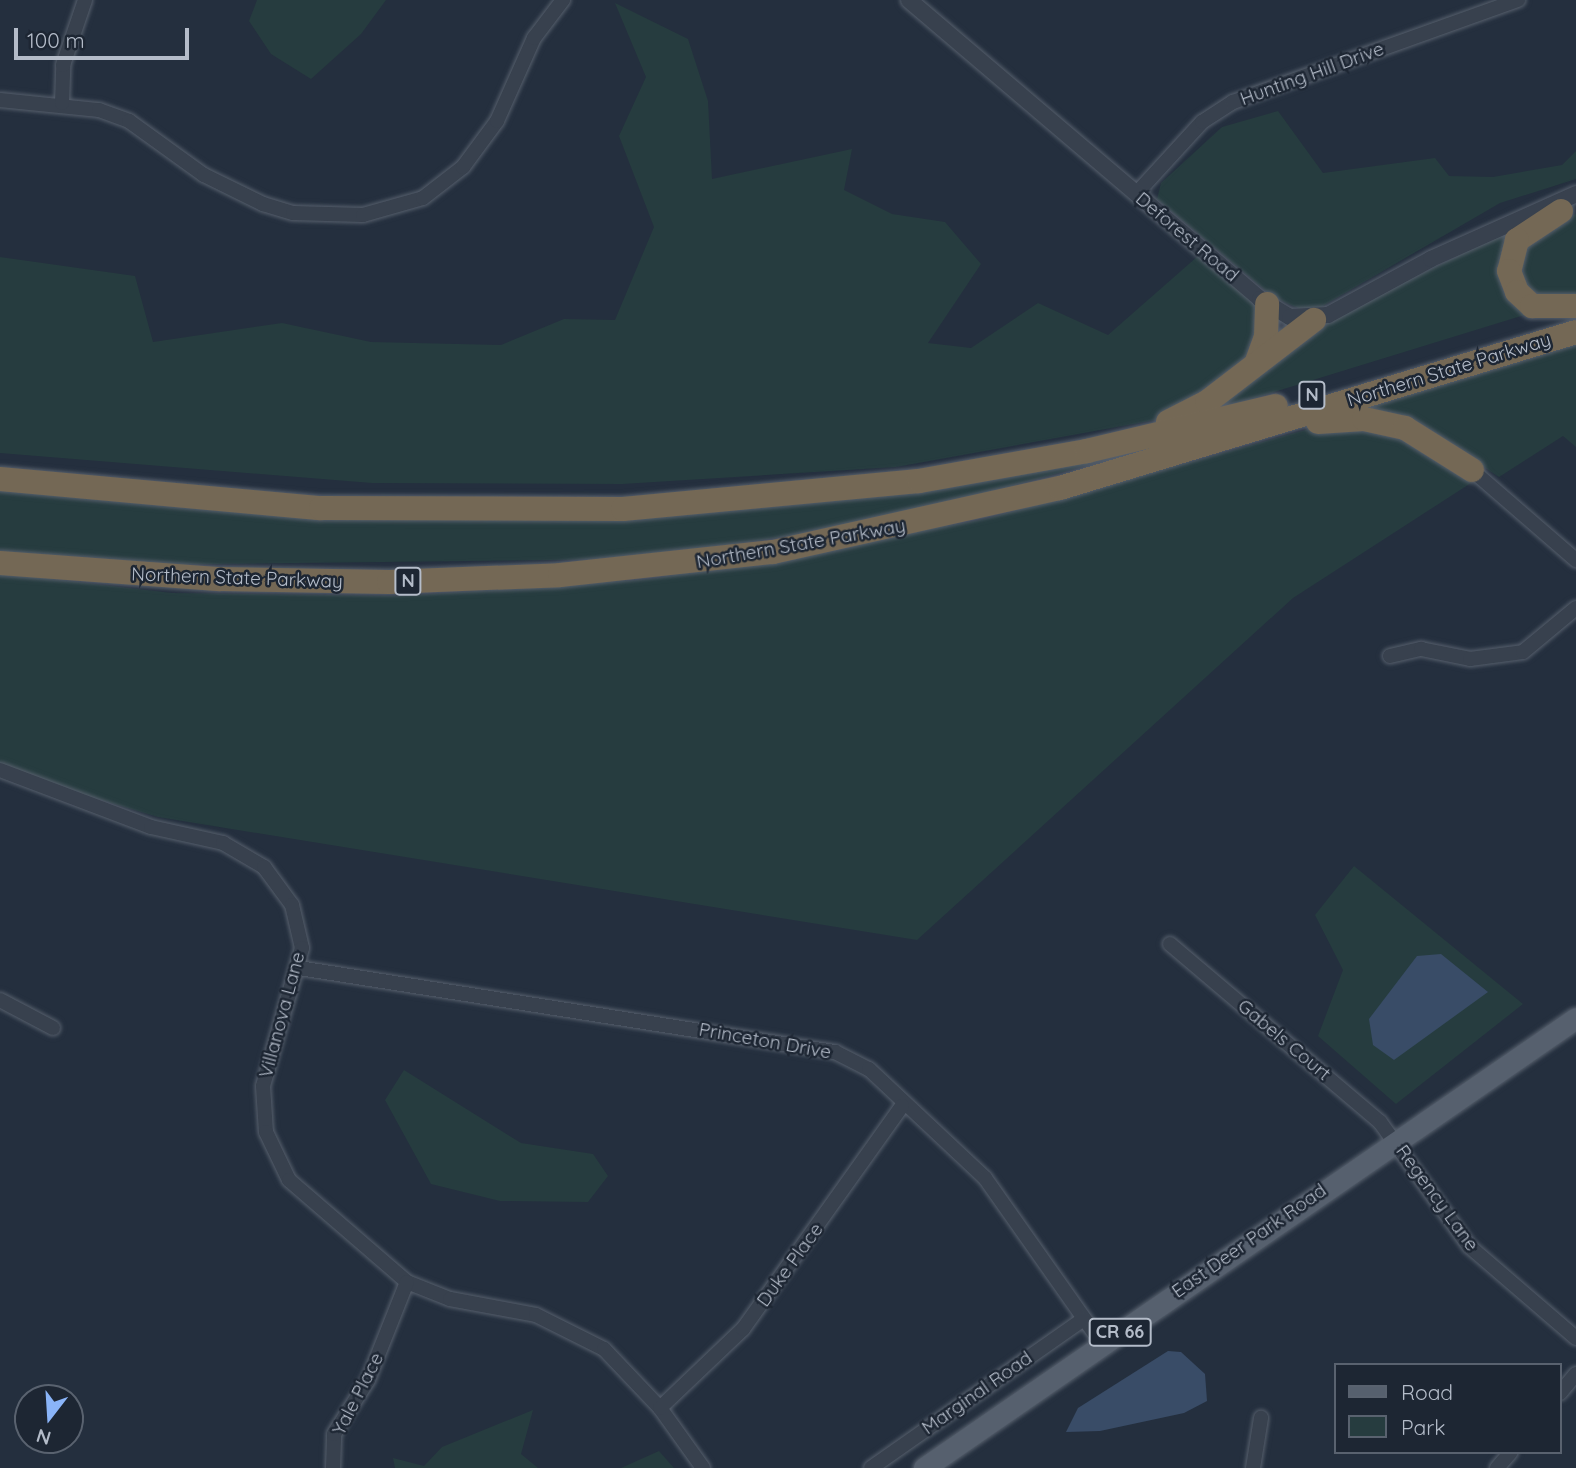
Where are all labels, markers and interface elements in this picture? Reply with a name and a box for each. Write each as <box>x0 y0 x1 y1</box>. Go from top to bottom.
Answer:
scale bar <box>18 14 192 58</box>
text: 100 m <box>27 27 85 53</box>
street label: Hunting Hill Drive <box>1237 37 1387 111</box>
street label: Deforest Road <box>1131 187 1243 287</box>
street label: Northern State Parkway <box>1344 328 1554 412</box>
road number: N <box>1298 380 1326 410</box>
street label: Northern State Parkway <box>695 514 907 574</box>
street label: Northern State Parkway <box>131 563 343 593</box>
road number: N <box>394 566 422 596</box>
street label: Villanova Lane <box>254 950 310 1080</box>
street label: Gabels Court <box>1233 995 1335 1085</box>
street label: Princeton Drive <box>697 1018 833 1064</box>
street label: Regency Lane <box>1391 1140 1483 1256</box>
street label: East Deer Park Road <box>1167 1179 1331 1303</box>
street label: Duke Place <box>752 1219 828 1311</box>
road number: CR 66 <box>1088 1317 1152 1346</box>
street label: Marginal Road <box>917 1347 1037 1439</box>
street label: Yale Place <box>328 1349 388 1439</box>
legend <box>1334 1363 1562 1454</box>
text: Road <box>1401 1379 1453 1405</box>
north arrow <box>14 1384 84 1454</box>
text: Park <box>1401 1414 1445 1440</box>
text: N <box>33 1424 54 1451</box>

